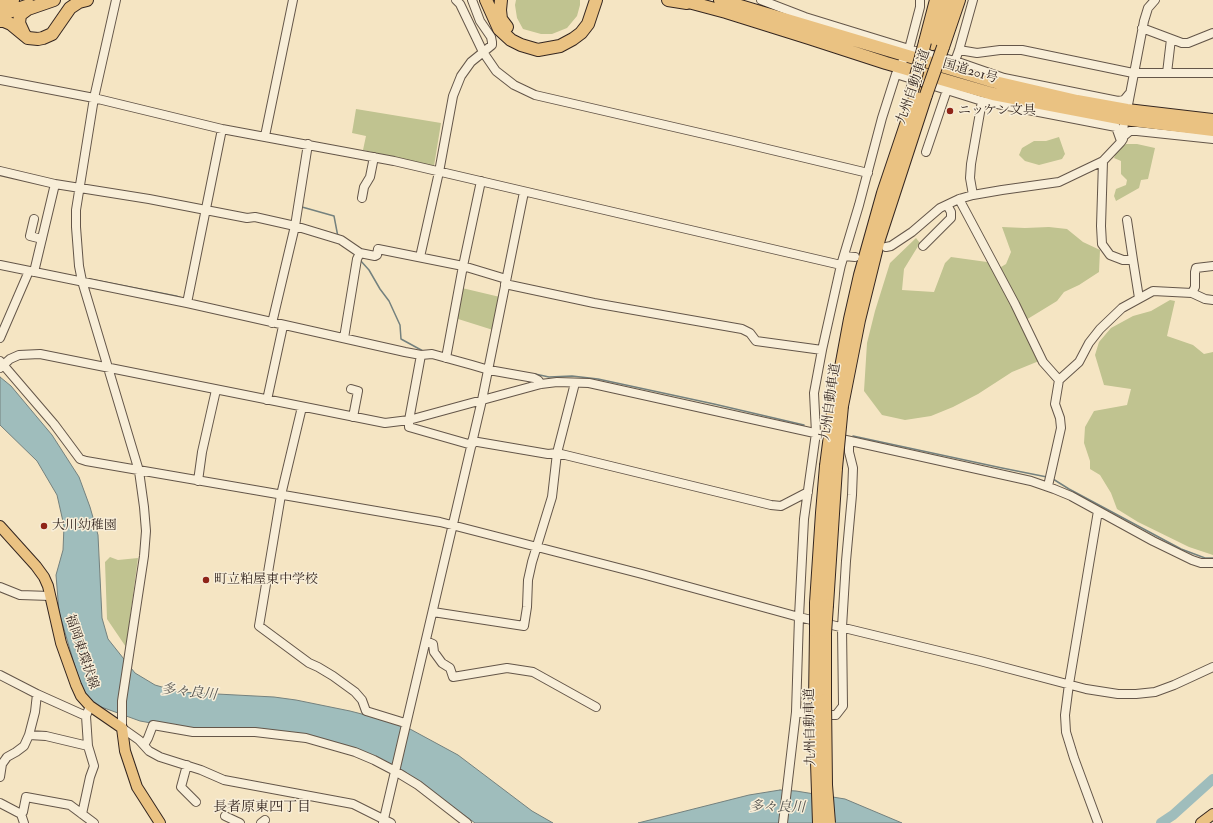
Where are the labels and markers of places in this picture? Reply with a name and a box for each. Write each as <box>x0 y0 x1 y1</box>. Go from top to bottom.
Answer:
place label: ニッケン文具 <box>958 103 1036 119</box>
marker: ニッケン文具 <box>945 106 955 116</box>
place label: 大川幼稚園 <box>52 518 117 534</box>
marker: 大川幼稚園 <box>39 521 49 531</box>
place label: 町立粕屋東中学校 <box>214 572 318 588</box>
marker: 町立粕屋東中学校 <box>201 575 211 585</box>

